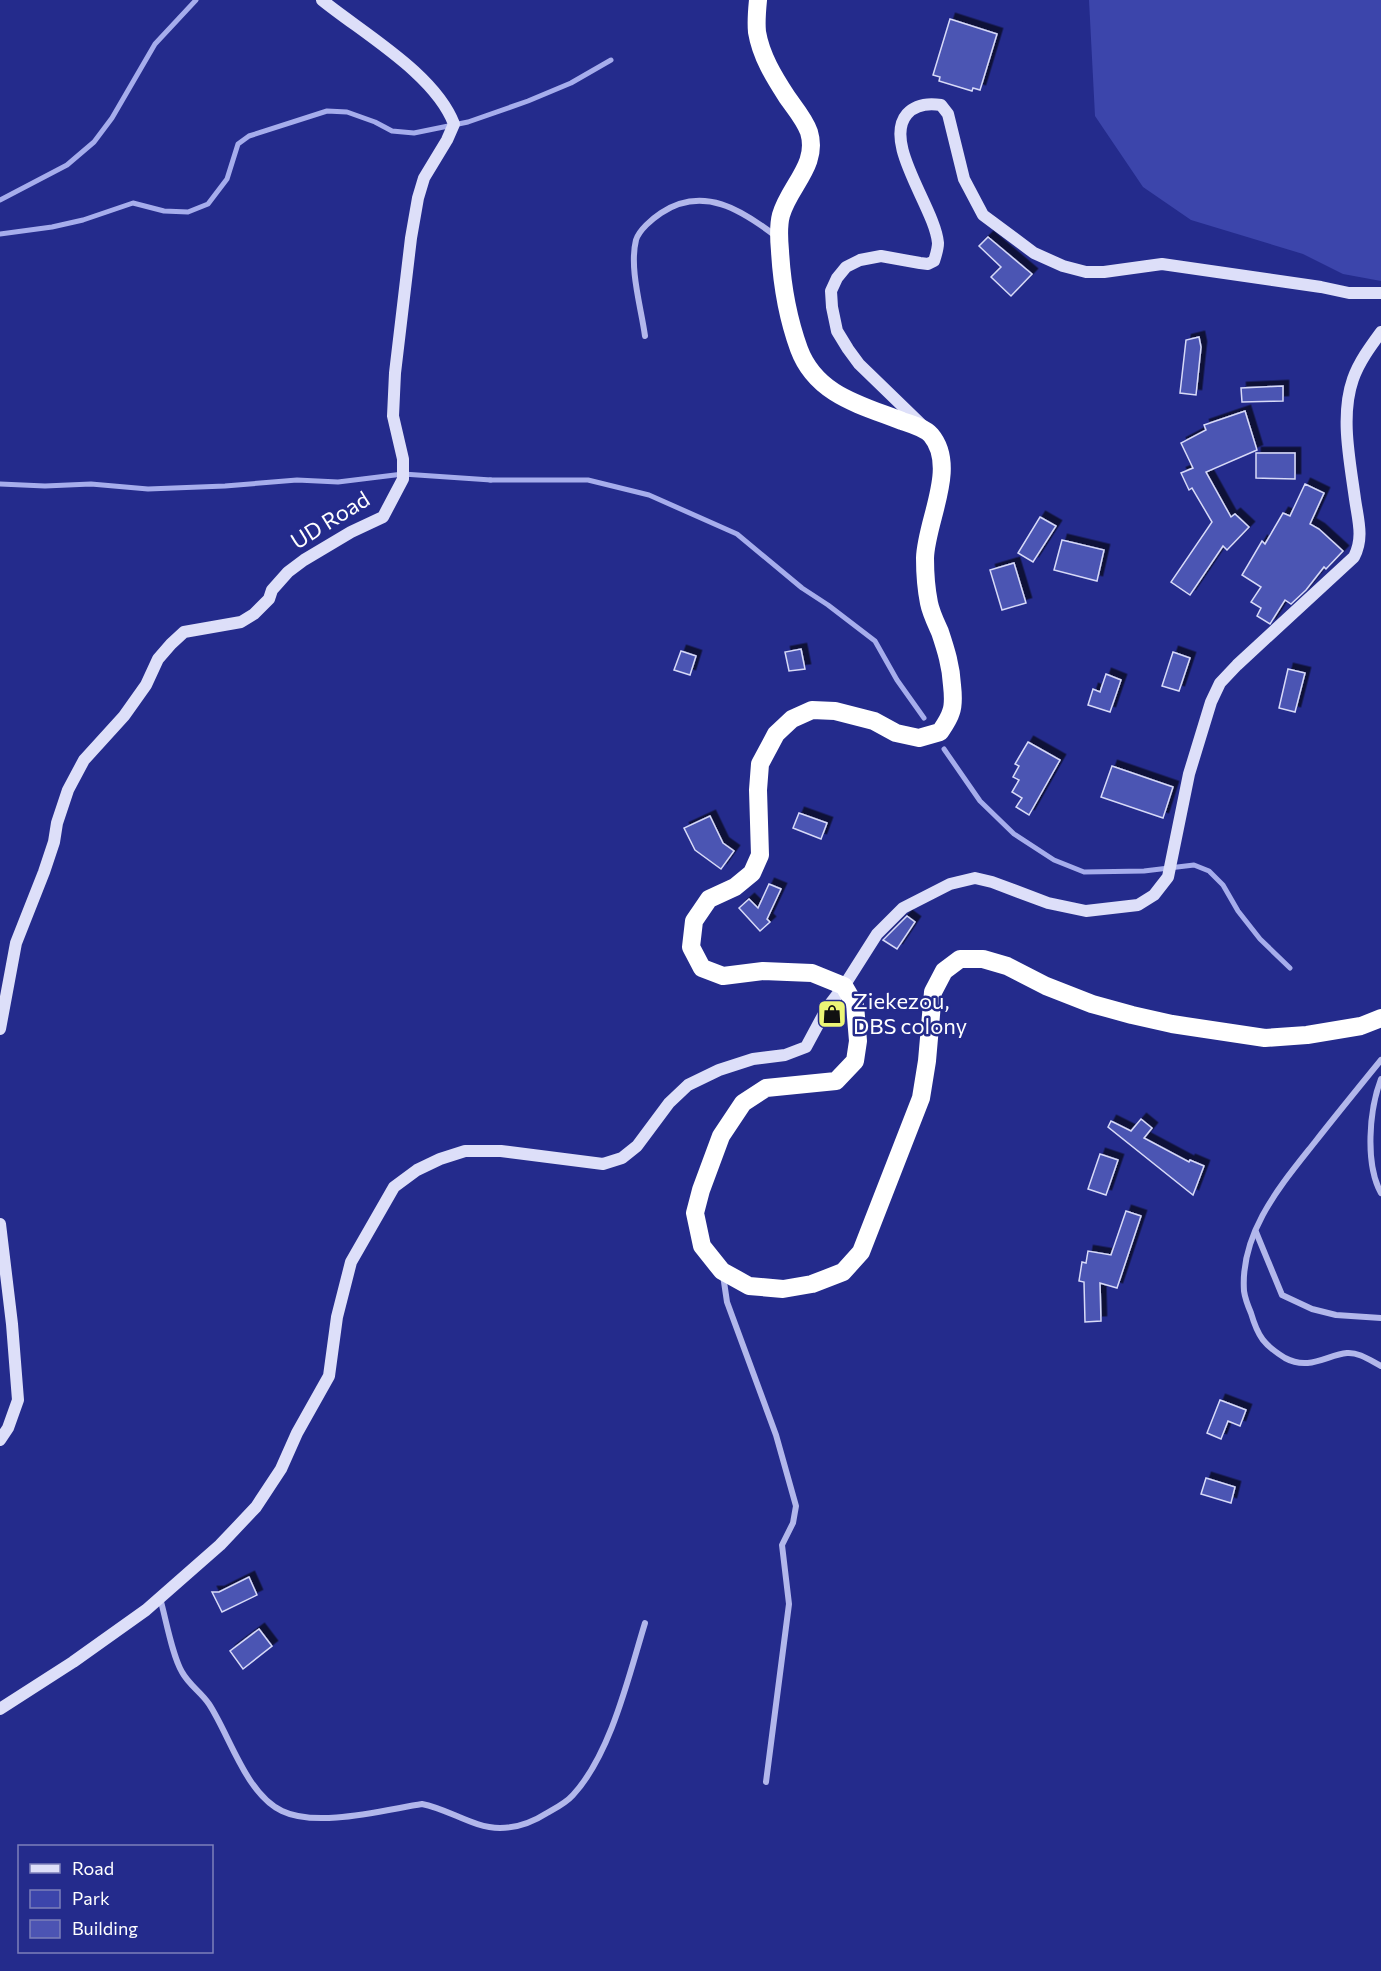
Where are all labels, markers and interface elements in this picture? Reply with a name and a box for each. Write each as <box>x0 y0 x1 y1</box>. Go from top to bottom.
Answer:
street label: UD Road <box>285 485 374 554</box>
place label: Ziekezou, DBS colony <box>853 987 967 1039</box>
shop icon: Ziekezou, DBS colony <box>816 998 848 1030</box>
legend <box>18 1845 213 1953</box>
text: Road <box>72 1857 114 1879</box>
text: Park <box>72 1887 110 1909</box>
text: Building <box>72 1917 138 1939</box>

